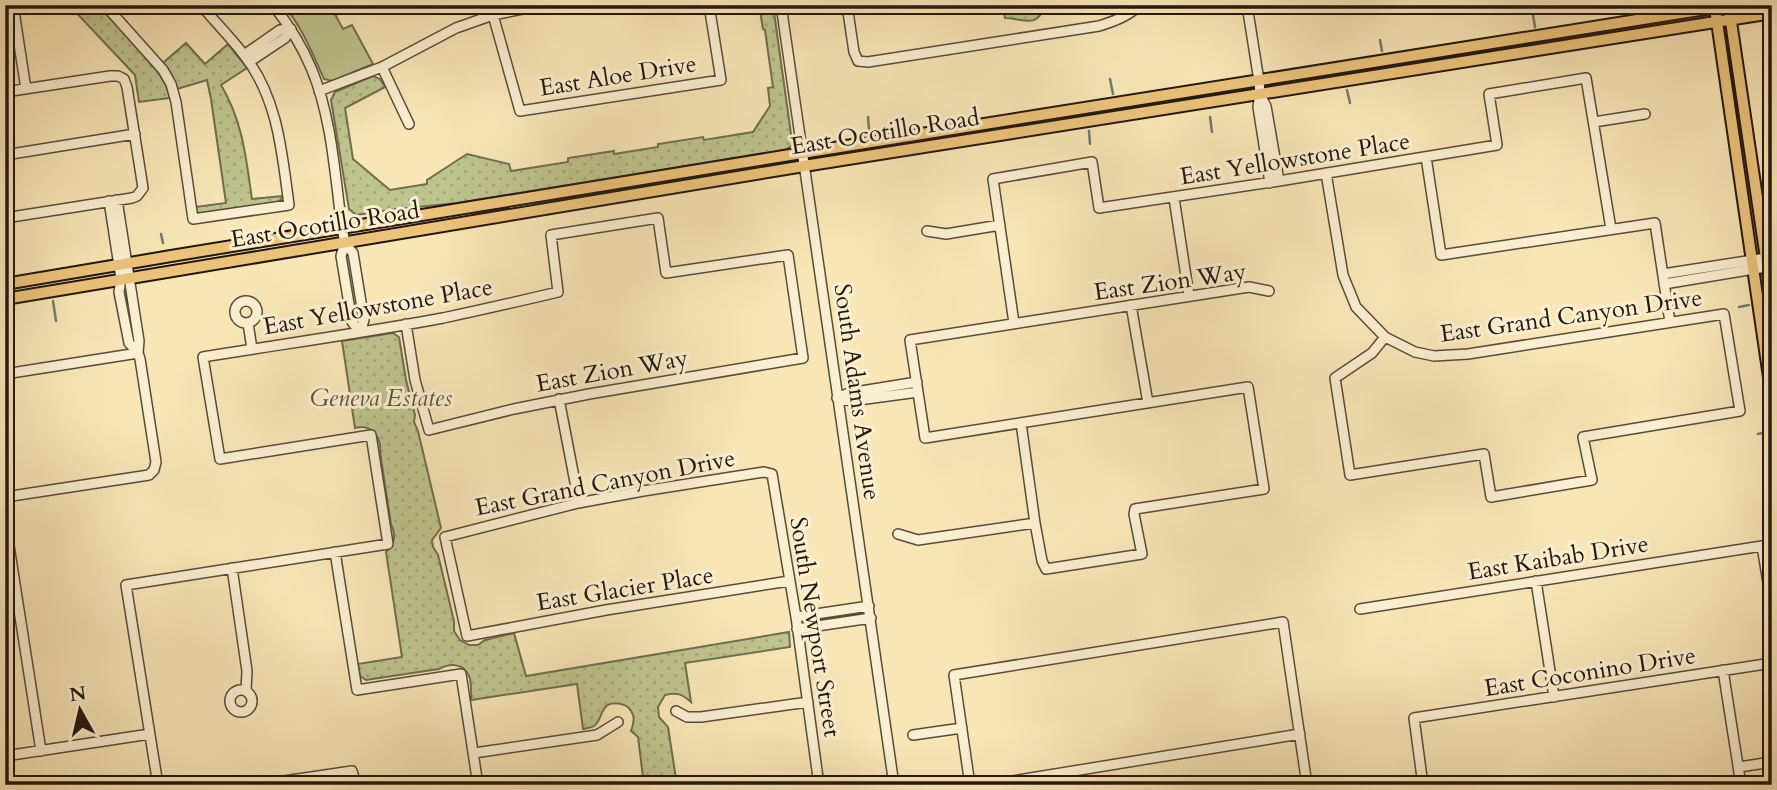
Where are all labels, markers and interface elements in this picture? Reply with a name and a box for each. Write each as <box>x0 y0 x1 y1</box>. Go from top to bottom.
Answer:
street label: East Aloe Drive <box>537 47 699 105</box>
street label: East Ocotillo Road <box>788 101 982 163</box>
street label: East Yellowstone Place <box>1178 125 1412 193</box>
street label: East Ocotillo Road <box>228 194 422 256</box>
street label: East Zion Way <box>1092 255 1249 309</box>
street label: East Yellowstone Place <box>261 271 495 343</box>
street label: East Grand Canyon Drive <box>1438 281 1704 351</box>
street label: South Adams Avenue <box>825 282 889 502</box>
street label: East Zion Way <box>533 341 691 401</box>
park label: Geneva Estates <box>310 382 452 415</box>
street label: East Grand Canyon Drive <box>472 442 738 524</box>
street label: South Newport Street <box>781 515 849 740</box>
street label: East Kaibab Drive <box>1465 527 1651 589</box>
street label: East Glacier Place <box>534 559 716 619</box>
street label: East Coconino Drive <box>1482 639 1698 705</box>
north arrow <box>46 674 116 744</box>
text: N <box>68 680 88 708</box>

